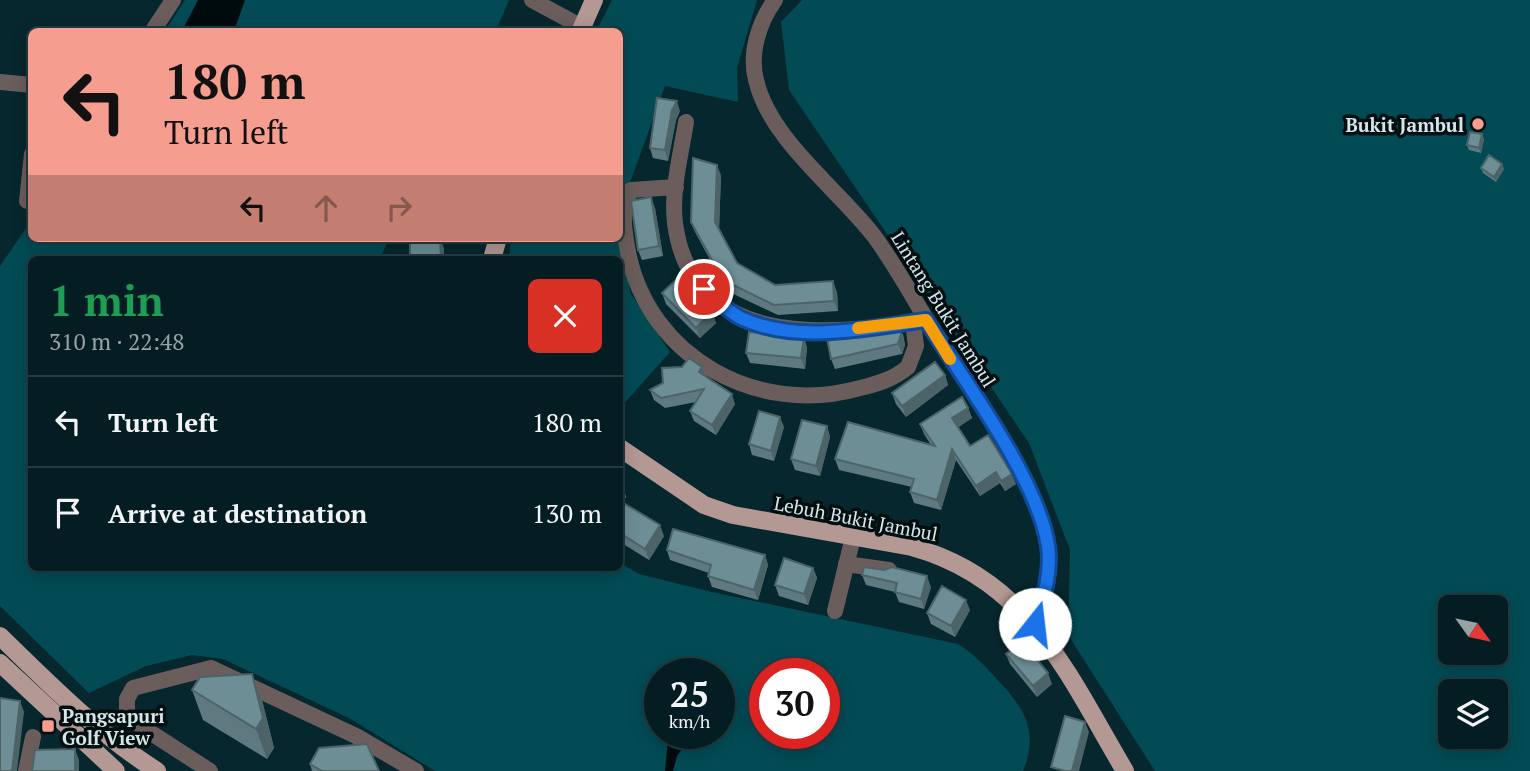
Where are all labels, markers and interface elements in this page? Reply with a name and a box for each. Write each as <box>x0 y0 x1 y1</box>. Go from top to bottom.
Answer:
text: 180 m <box>164 48 306 113</box>
icon: left <box>49 56 140 147</box>
text: Turn left <box>164 111 288 153</box>
place label: Bukit Jambul <box>1345 112 1464 137</box>
marker: Bukit Jambul <box>1470 116 1486 132</box>
icon: left <box>234 189 272 227</box>
icon: ahead <box>307 189 345 227</box>
icon: right <box>380 189 418 227</box>
street label: Lintang Bukit Jambul <box>886 226 1002 392</box>
pin <box>674 259 734 319</box>
icon: arrive <box>685 270 723 308</box>
text: 1 min <box>49 272 164 328</box>
button: close <box>528 279 602 353</box>
text: 310 m · 22:48 <box>49 326 184 357</box>
icon: left <box>49 403 87 441</box>
text: Turn left <box>108 405 218 439</box>
text: 180 m <box>532 405 602 439</box>
street label: Lebuh Bukit Jambul <box>772 490 940 546</box>
icon: arrive <box>49 494 87 532</box>
text: Arrive at destination <box>108 496 367 530</box>
text: 130 m <box>532 496 602 530</box>
position arrow <box>998 587 1072 661</box>
north arrow <box>1438 595 1508 665</box>
map controls <box>1438 595 1508 749</box>
speed limit sign: 30 <box>749 658 840 749</box>
text: 25 <box>670 671 709 717</box>
button: layers <box>1438 679 1508 749</box>
place label: Pangsapuri Golf View <box>62 703 165 750</box>
text: km/h <box>669 709 710 733</box>
marker: Pangsapuri Golf View <box>40 718 56 734</box>

